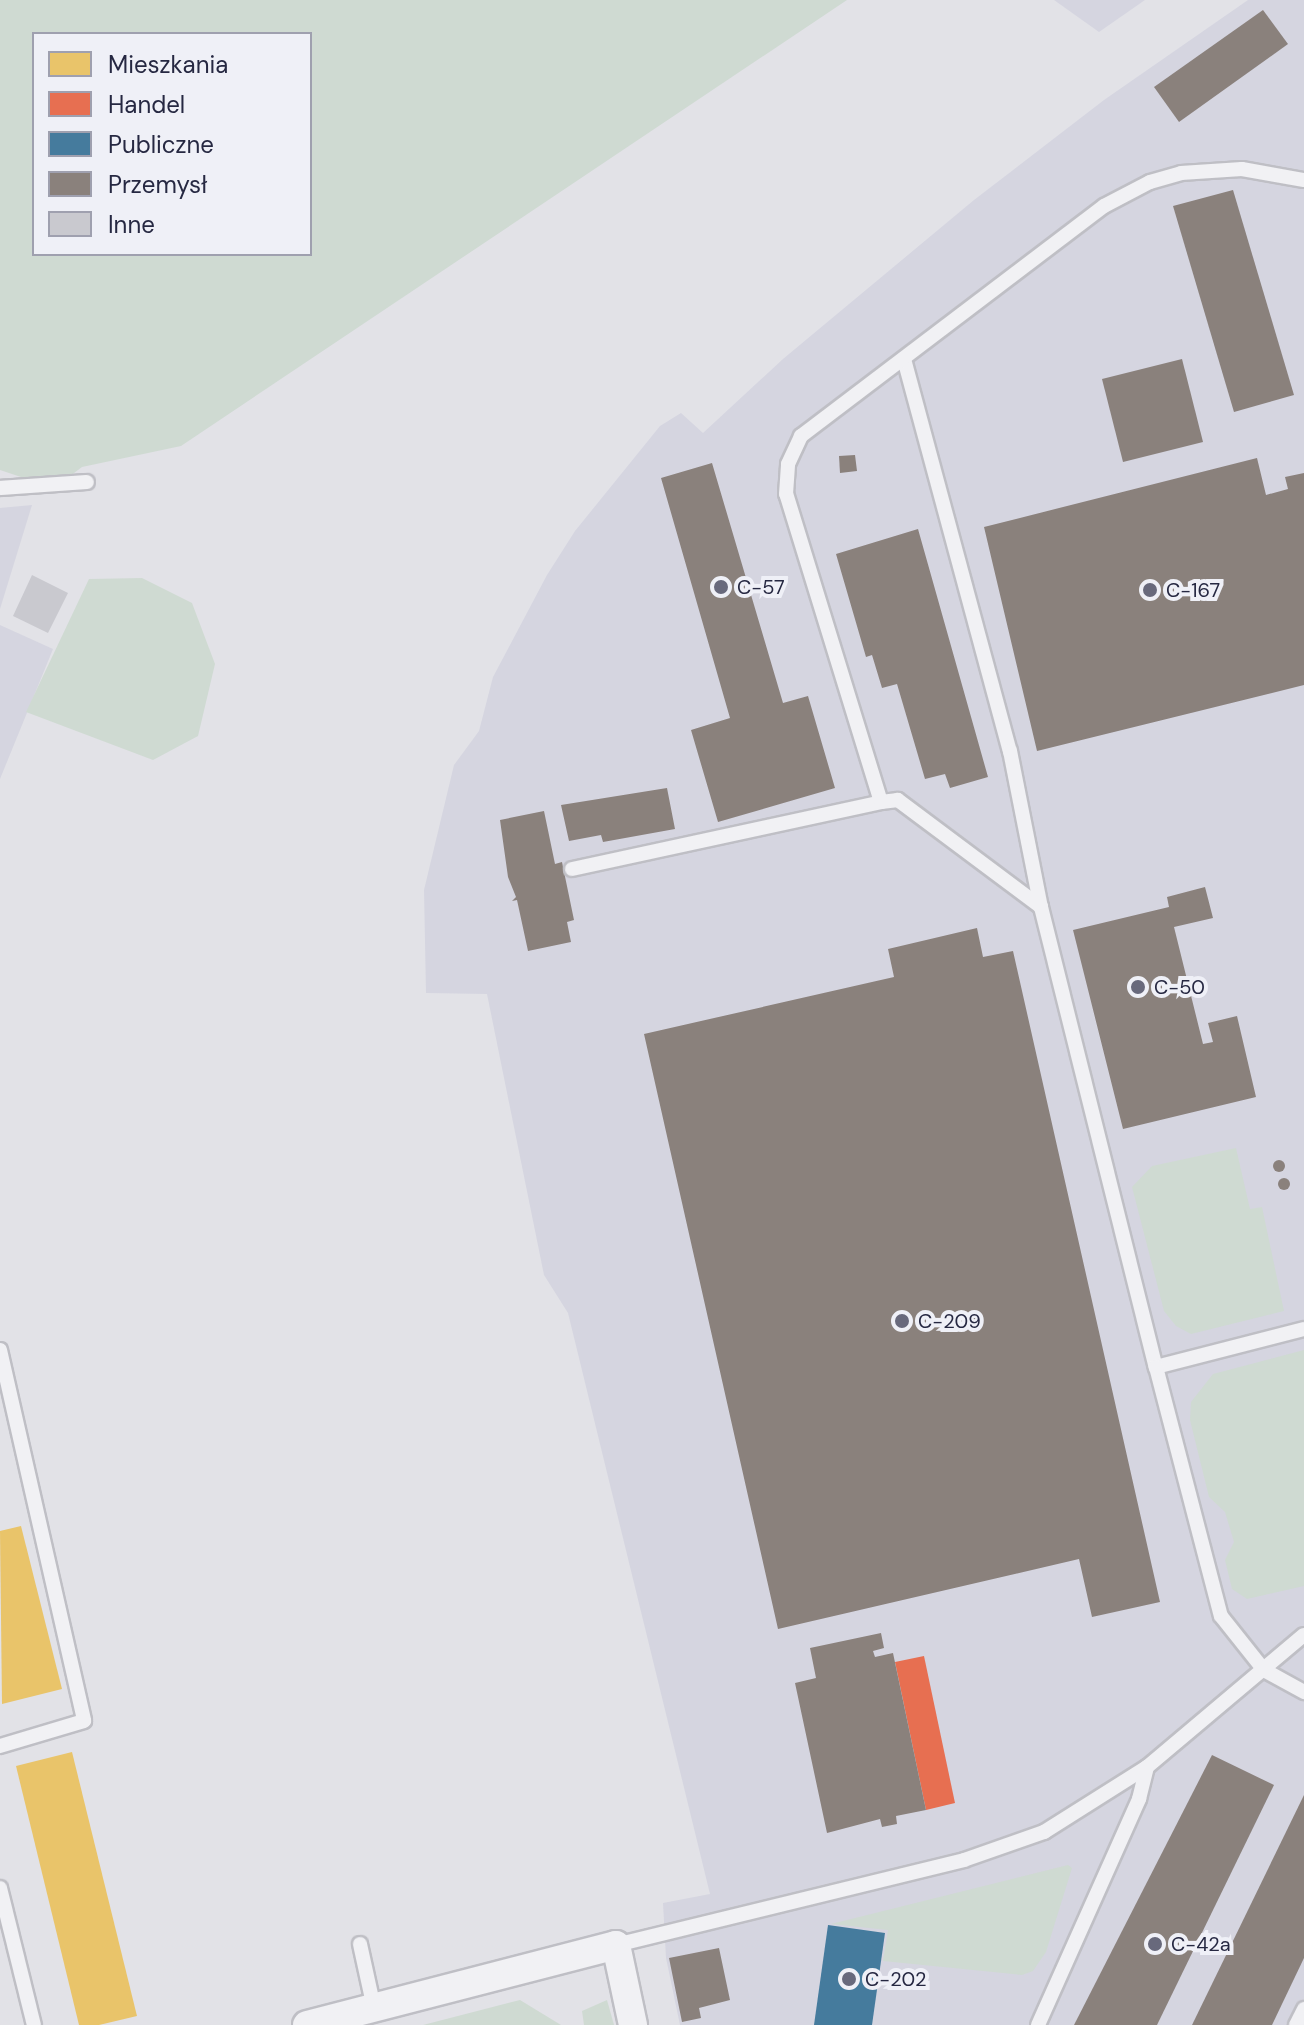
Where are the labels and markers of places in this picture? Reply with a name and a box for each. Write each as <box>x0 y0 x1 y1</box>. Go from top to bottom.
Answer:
place label: C-57 <box>737 575 785 599</box>
marker: C-57 <box>712 578 730 596</box>
place label: C-167 <box>1166 578 1220 602</box>
marker: C-167 <box>1141 581 1159 599</box>
place label: C-50 <box>1154 975 1205 999</box>
marker: C-50 <box>1129 978 1147 996</box>
place label: C-209 <box>918 1309 981 1333</box>
marker: C-209 <box>893 1312 911 1330</box>
place label: C-42a <box>1171 1932 1231 1956</box>
marker: C-42a <box>1146 1935 1164 1953</box>
place label: C-202 <box>865 1967 926 1991</box>
marker: C-202 <box>840 1970 858 1988</box>

